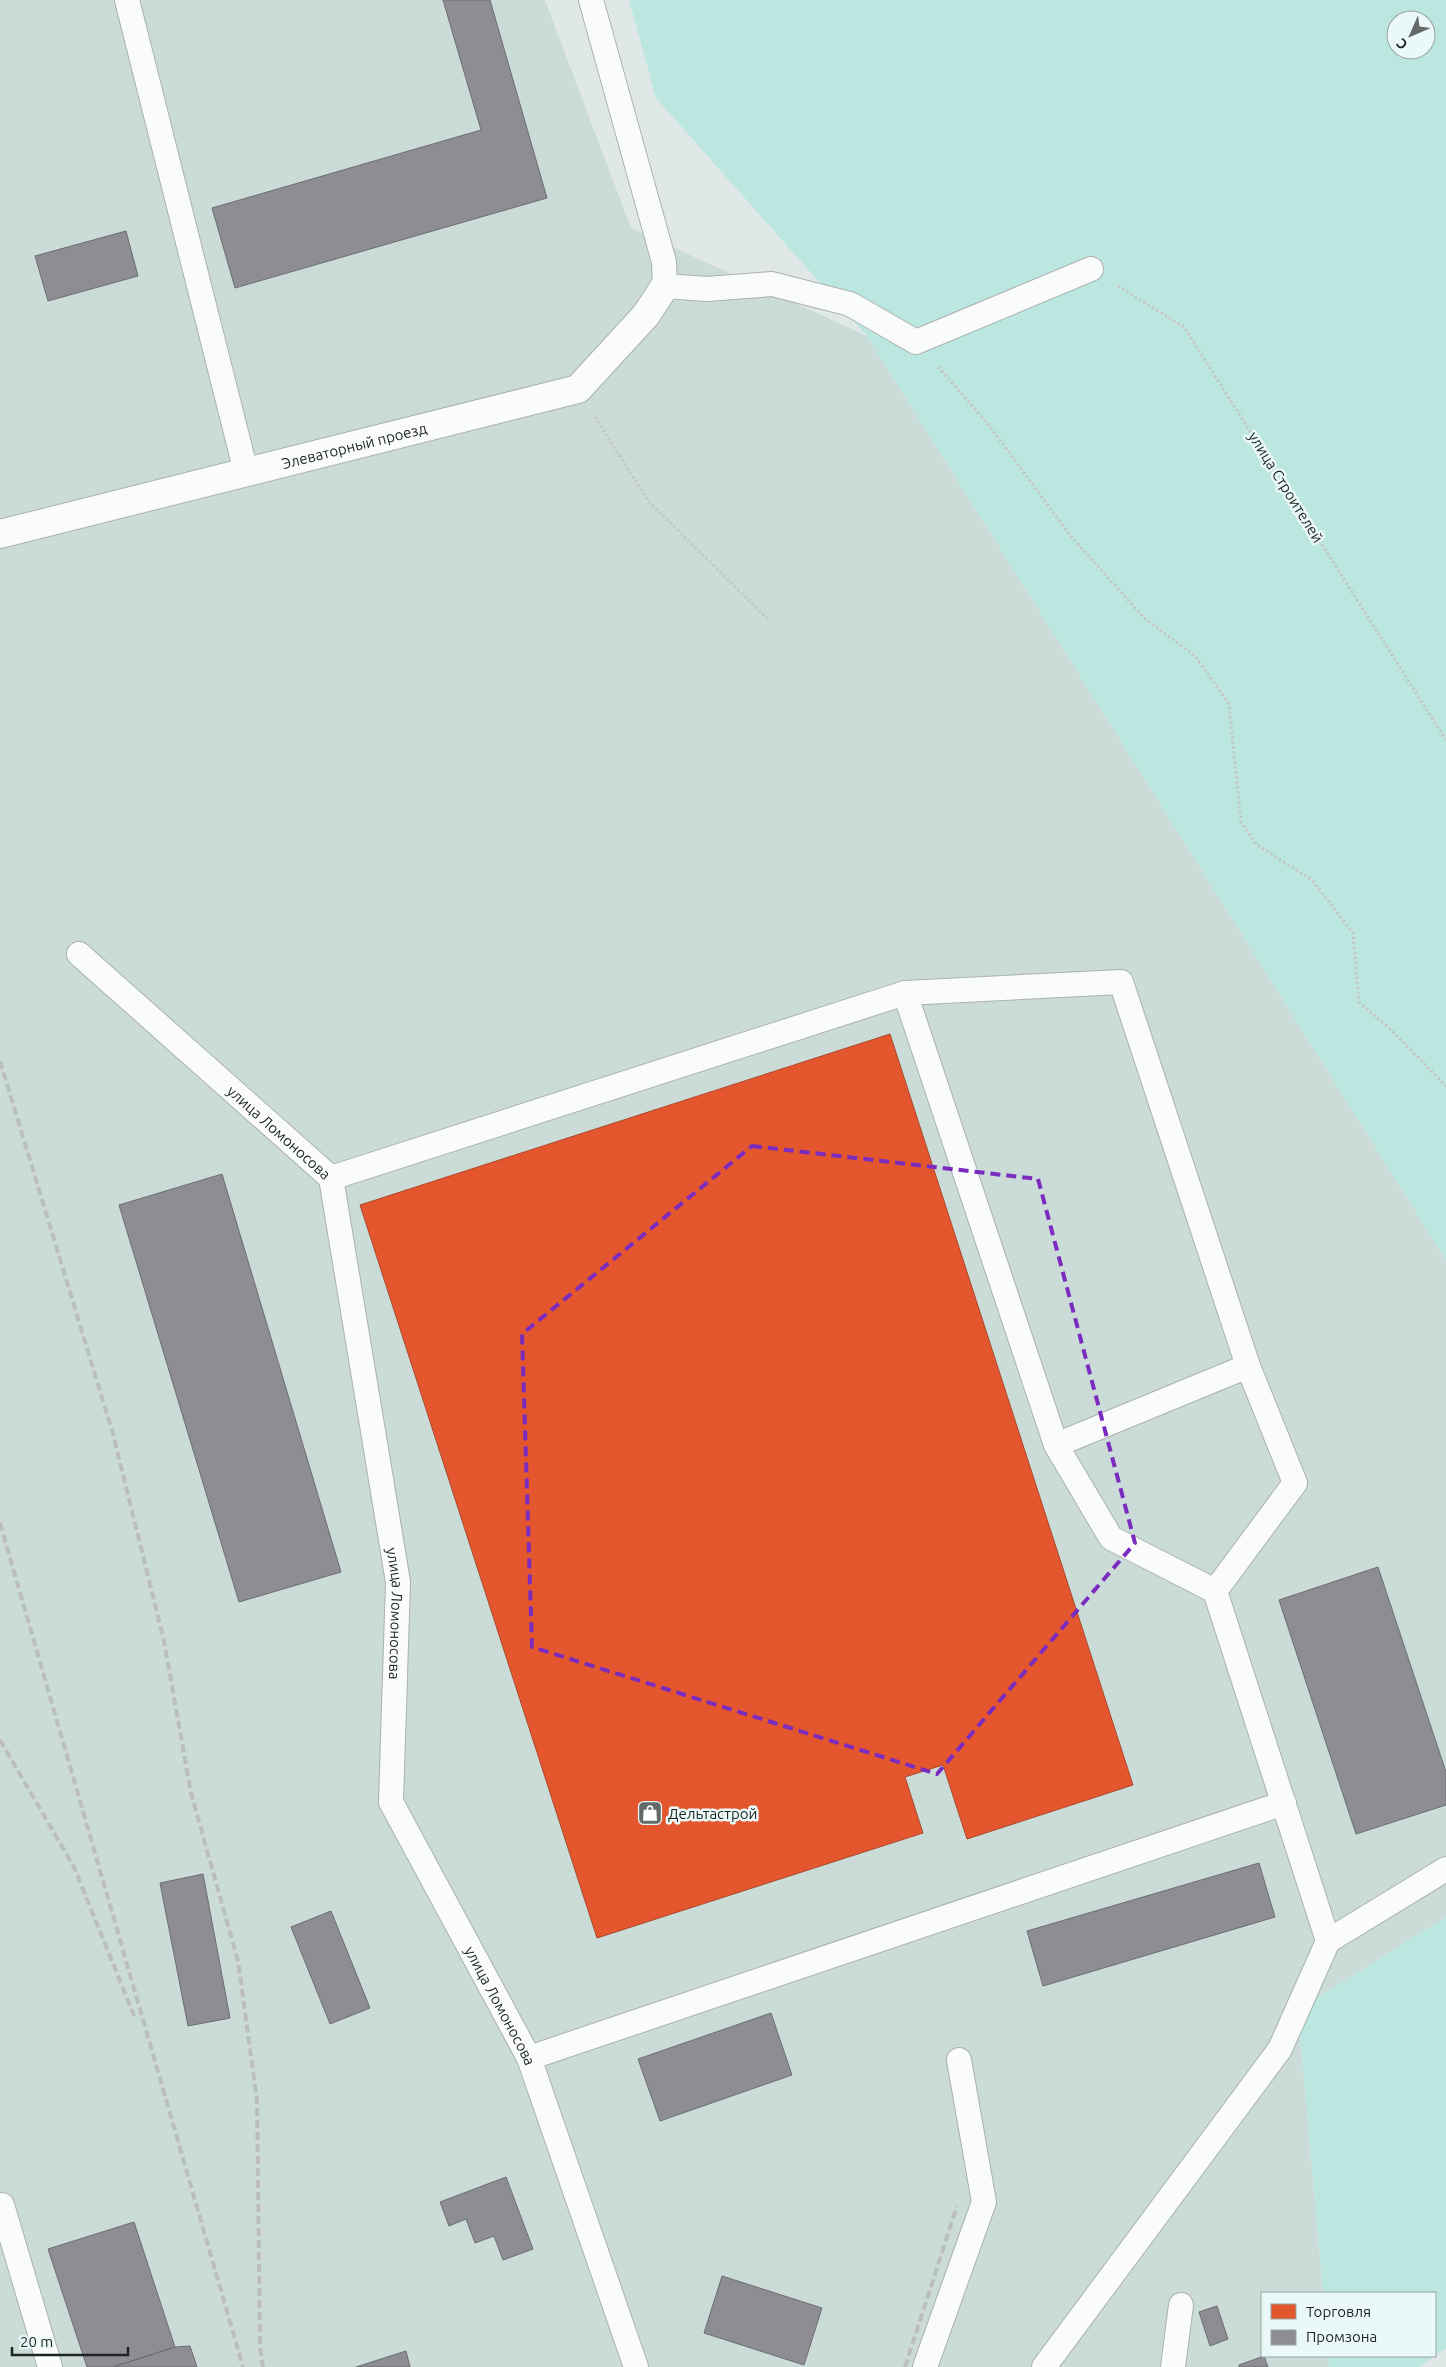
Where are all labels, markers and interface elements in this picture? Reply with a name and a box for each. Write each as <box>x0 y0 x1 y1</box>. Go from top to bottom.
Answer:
north arrow <box>1386 10 1436 60</box>
text: С <box>1393 35 1411 53</box>
street label: Элеваторный проезд <box>280 419 429 472</box>
street label: улица Строителей <box>1245 428 1327 546</box>
street label: улица Ломоносова <box>224 1082 335 1182</box>
street label: улица Ломоносова <box>384 1546 407 1680</box>
shop icon: Дельтастрой <box>637 1800 663 1826</box>
place label: Дельтастрой <box>668 1805 757 1822</box>
street label: улица Ломоносова <box>462 1943 539 2067</box>
legend <box>1261 2292 1436 2357</box>
text: Торговля <box>1306 2303 1371 2320</box>
scale bar <box>12 2324 129 2356</box>
text: Промзона <box>1306 2328 1377 2345</box>
text: 20 m <box>20 2333 53 2350</box>

